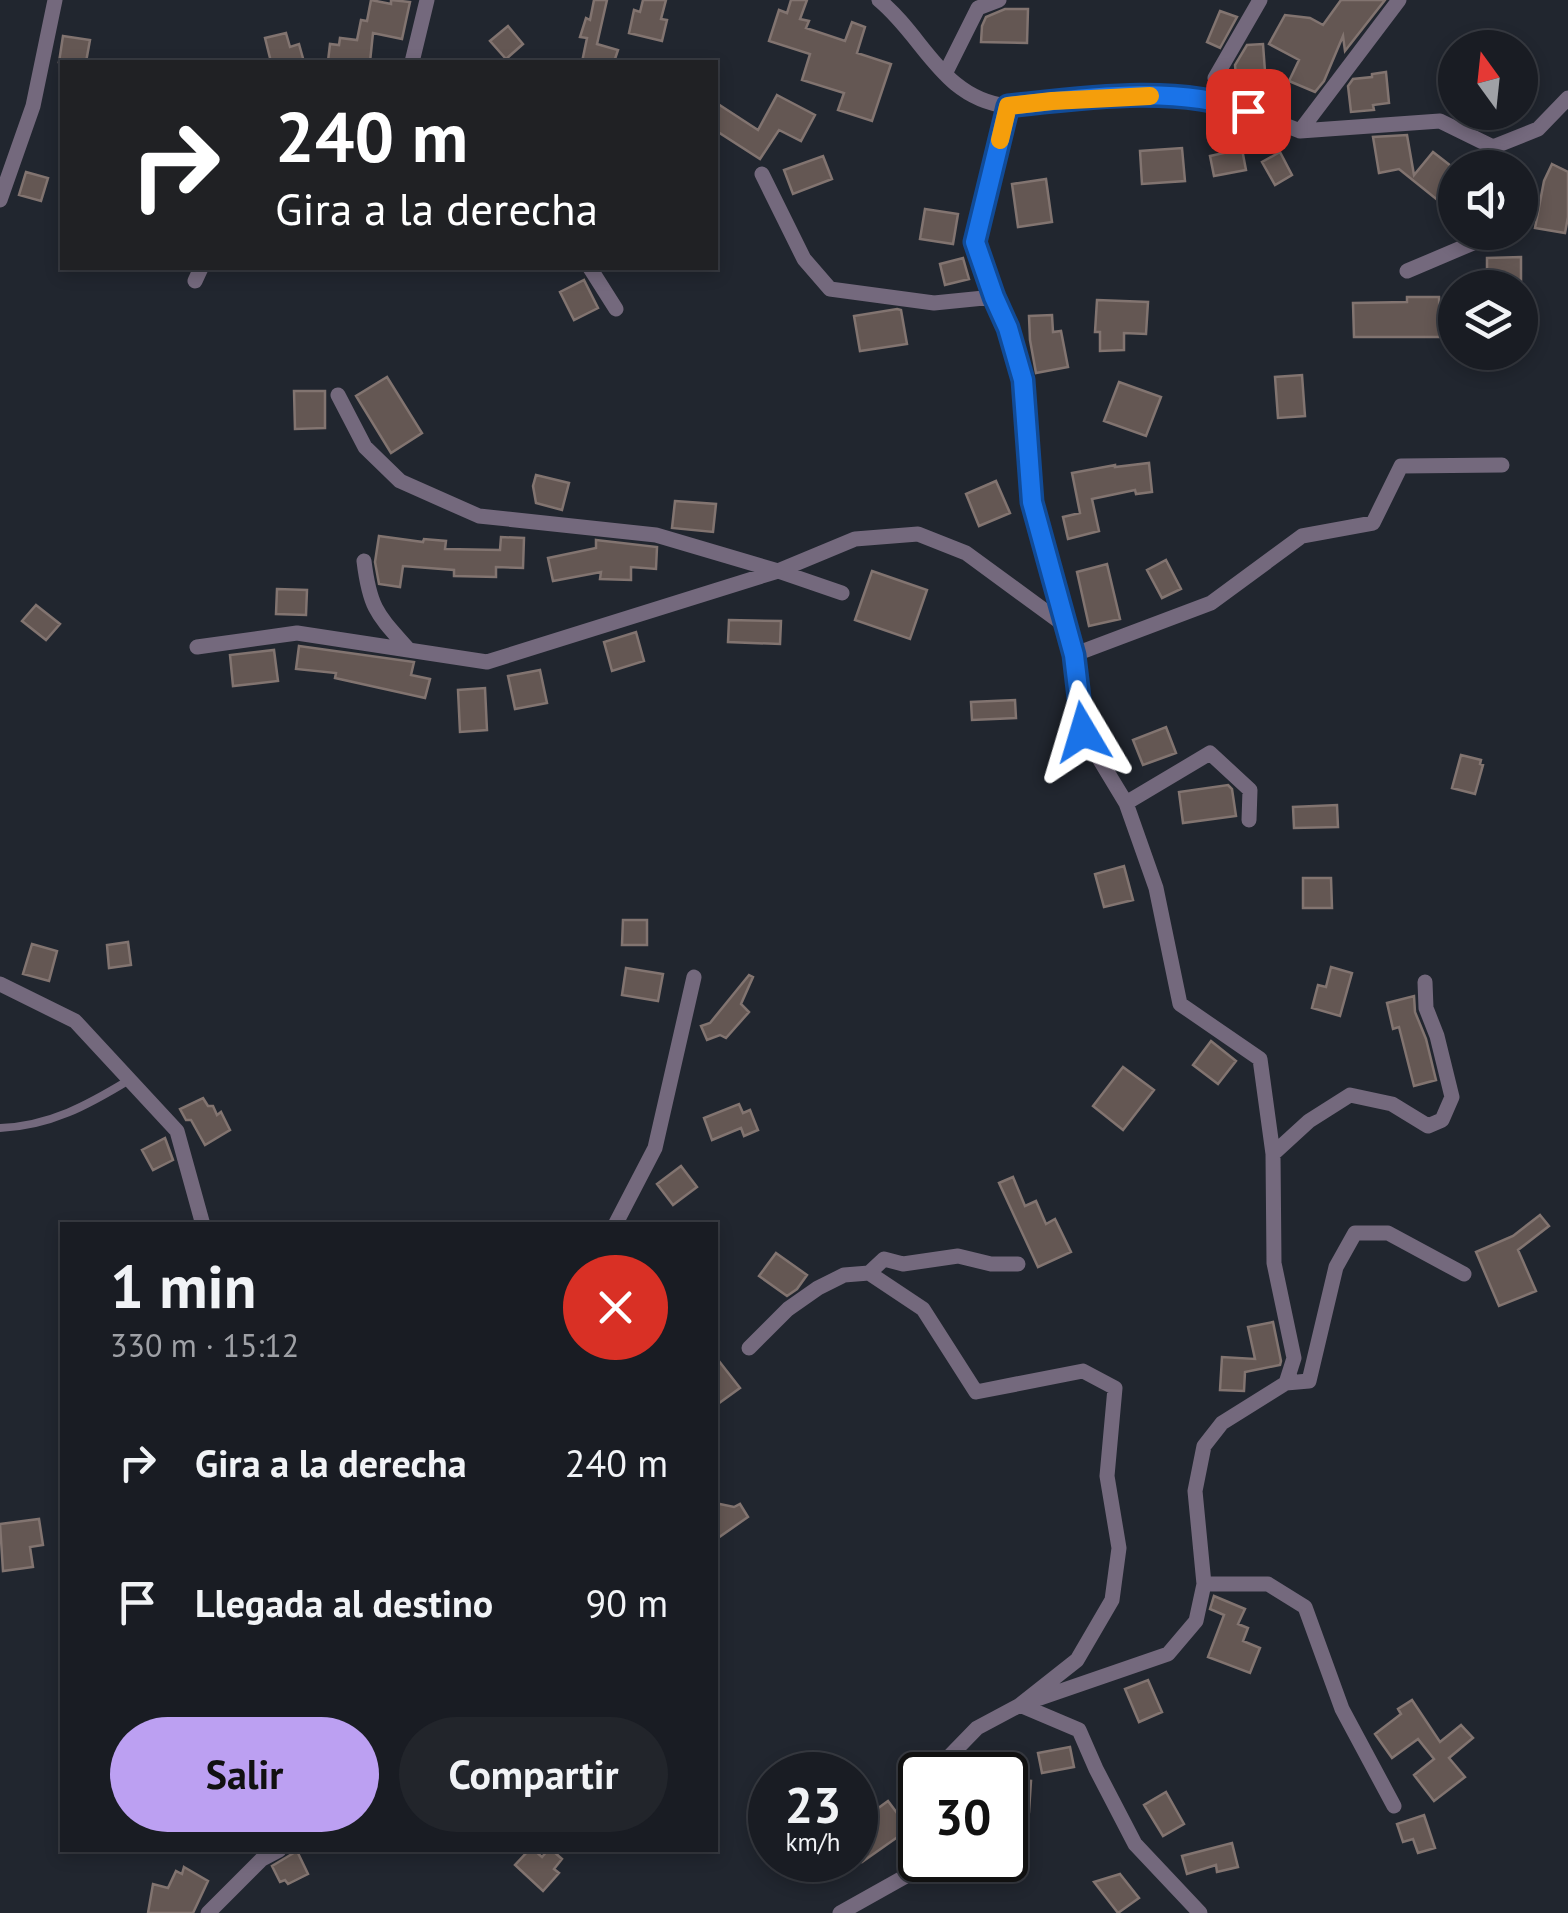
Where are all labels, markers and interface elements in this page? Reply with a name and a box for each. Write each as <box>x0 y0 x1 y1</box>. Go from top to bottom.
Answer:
north arrow <box>1438 30 1538 130</box>
map controls <box>1438 30 1538 370</box>
pin <box>1206 69 1291 154</box>
icon: arrive <box>1221 84 1276 139</box>
text: 240 m <box>275 91 468 181</box>
icon: right <box>110 100 240 230</box>
button: sound <box>1438 150 1538 250</box>
text: Gira a la derecha <box>275 179 598 237</box>
button: layers <box>1438 270 1538 370</box>
position arrow <box>1031 680 1135 784</box>
text: 1 min <box>110 1247 256 1325</box>
button: close <box>563 1255 668 1360</box>
text: 330 m · 15:12 <box>110 1324 299 1366</box>
icon: right <box>110 1435 165 1490</box>
text: Gira a la derecha <box>195 1438 467 1487</box>
text: 240 m <box>565 1438 668 1487</box>
icon: arrive <box>110 1575 165 1630</box>
text: Llegada al destino <box>195 1578 493 1627</box>
text: 90 m <box>586 1578 668 1627</box>
button: Salir <box>110 1717 379 1832</box>
button: Compartir <box>399 1717 668 1832</box>
speed limit sign: 30 <box>898 1752 1028 1882</box>
text: 23 <box>785 1772 841 1837</box>
text: km/h <box>786 1826 840 1858</box>

